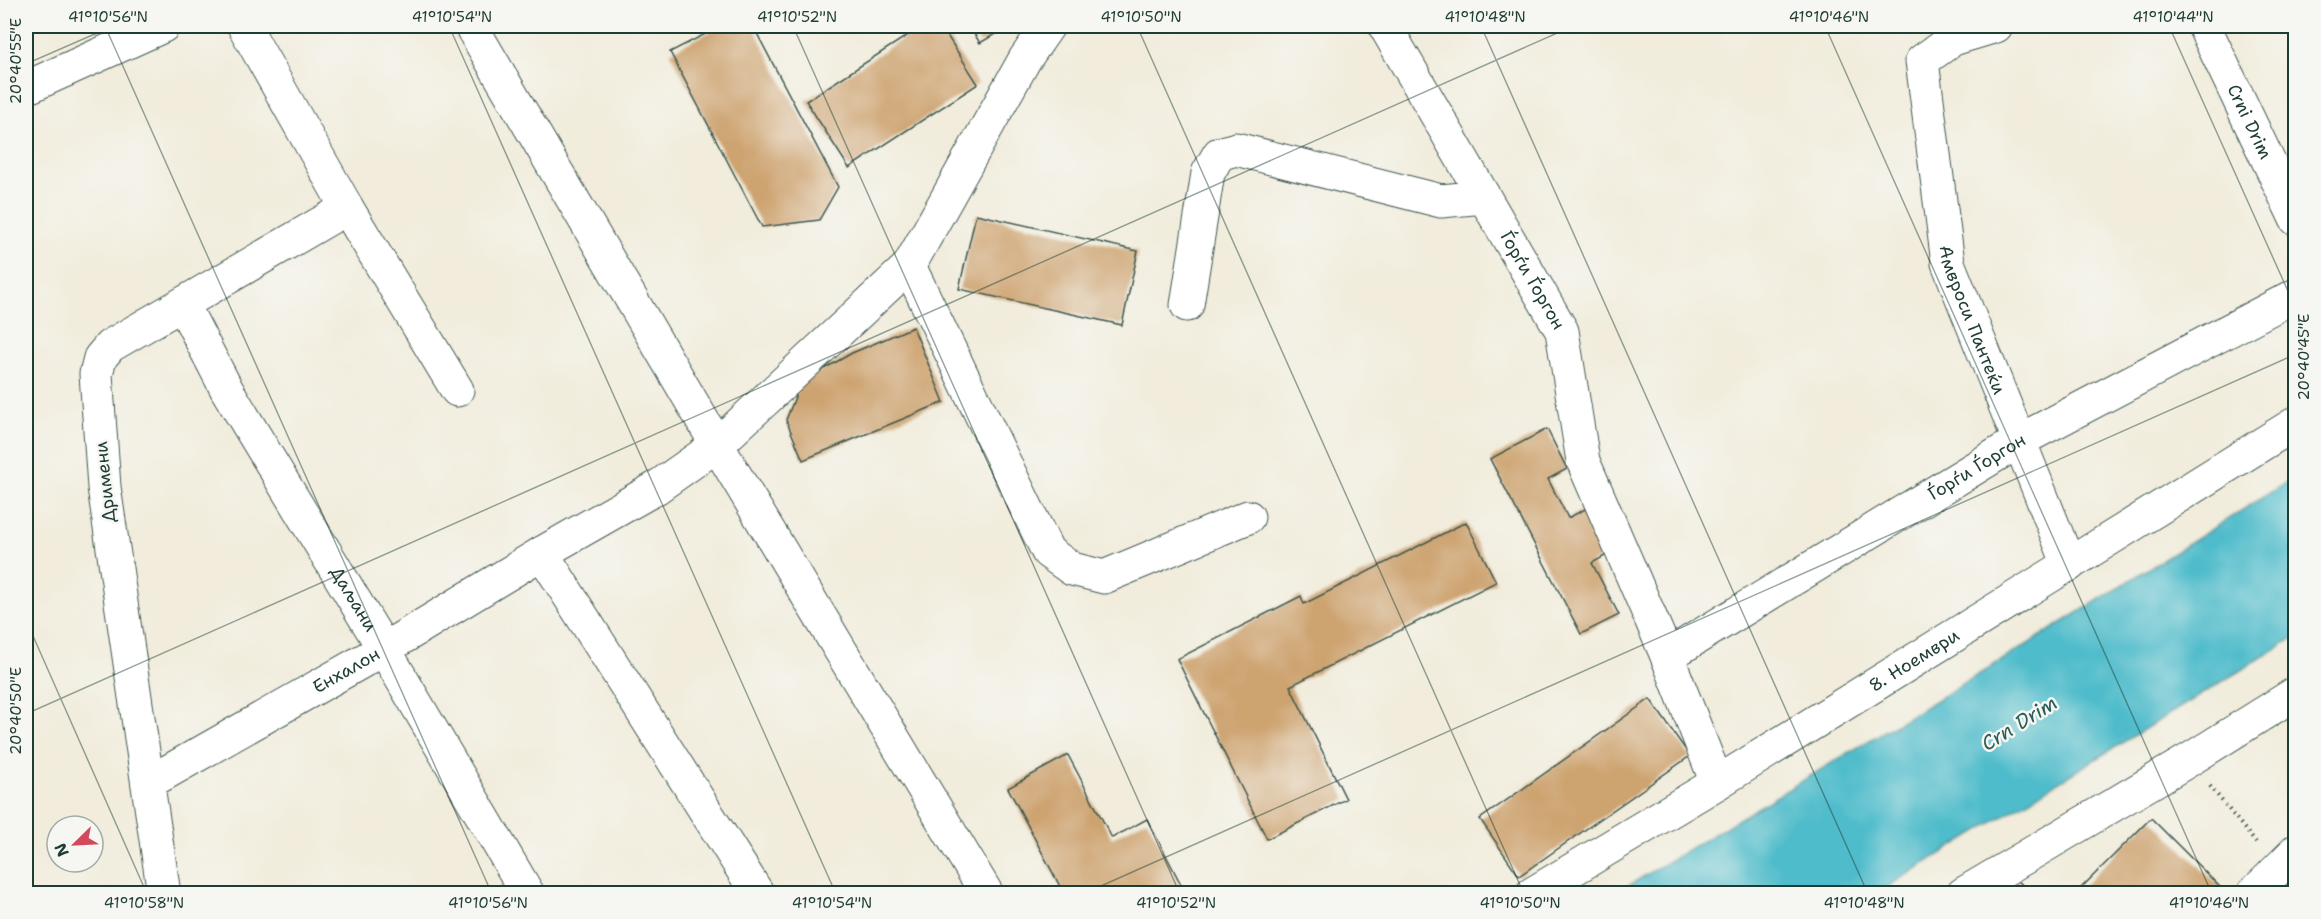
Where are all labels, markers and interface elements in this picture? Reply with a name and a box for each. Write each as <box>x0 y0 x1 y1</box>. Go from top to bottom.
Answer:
text: 41°10'56"N <box>68 7 148 27</box>
text: 41°10'54"N <box>412 7 492 27</box>
text: 41°10'52"N <box>757 7 837 27</box>
text: 41°10'50"N <box>1100 7 1182 27</box>
text: 41°10'48"N <box>1444 7 1526 27</box>
text: 41°10'46"N <box>1789 7 1869 27</box>
text: 41°10'44"N <box>2132 7 2214 27</box>
text: 20°40'55"E <box>6 18 26 104</box>
street label: Crni Drim <box>2221 80 2278 163</box>
street label: Ѓорѓи Ѓоргон <box>1494 227 1571 334</box>
street label: Амвроси Пантеќи <box>1934 244 2011 398</box>
text: 20°40'45"E <box>2294 314 2314 400</box>
street label: Ѓорѓи Ѓоргон <box>1923 428 2030 506</box>
street label: Дримени <box>89 440 121 524</box>
street label: Даљани <box>325 562 383 636</box>
street label: 8. Ноември <box>1864 623 1964 698</box>
street label: Енхалон <box>308 642 384 699</box>
text: 20°40'50"E <box>6 667 26 755</box>
water label: Crn Drim <box>1976 690 2062 756</box>
north arrow <box>45 814 105 874</box>
text: N <box>50 840 74 860</box>
text: 41°10'58"N <box>104 893 184 913</box>
text: 41°10'56"N <box>448 893 528 913</box>
text: 41°10'54"N <box>792 893 872 913</box>
text: 41°10'52"N <box>1136 893 1216 913</box>
text: 41°10'50"N <box>1479 893 1561 913</box>
text: 41°10'48"N <box>1823 893 1905 913</box>
text: 41°10'46"N <box>2169 893 2249 913</box>

